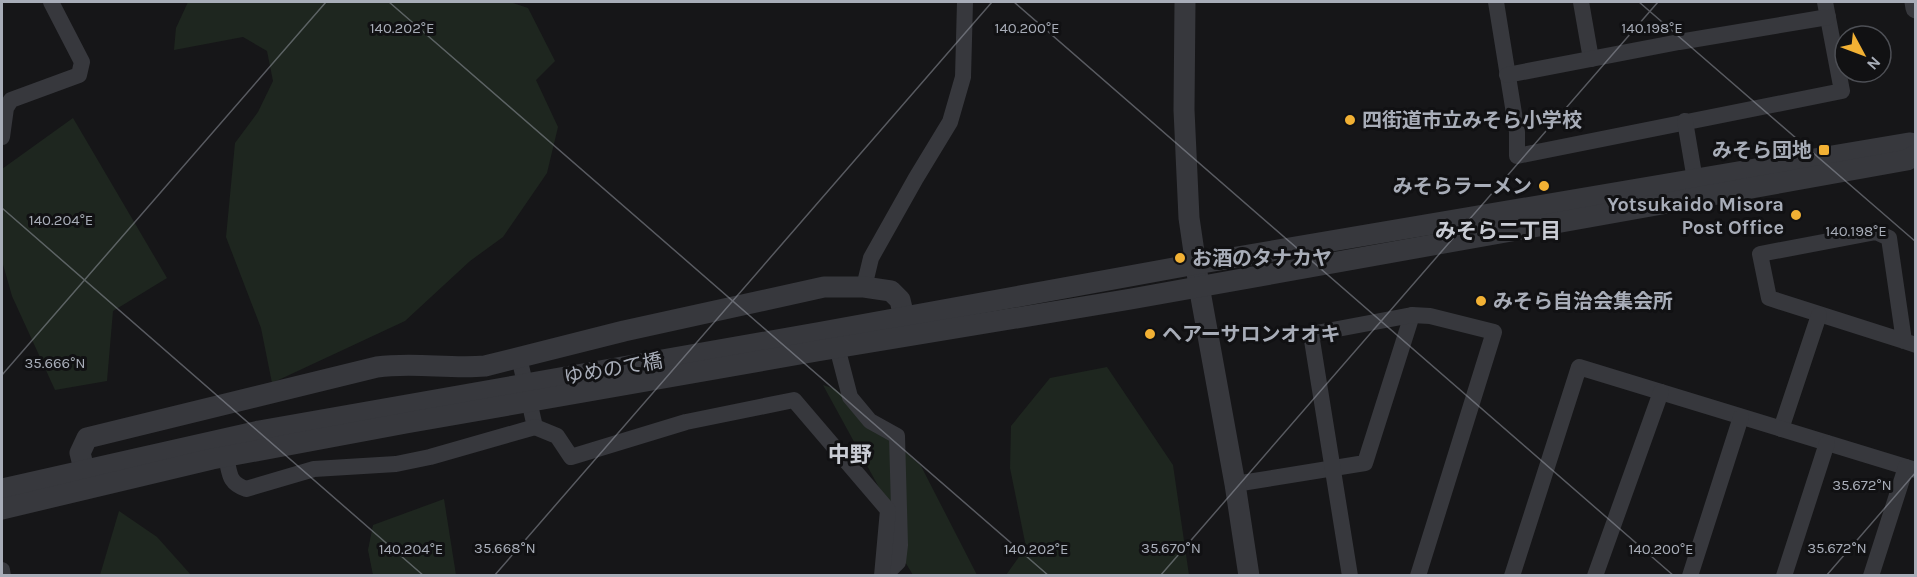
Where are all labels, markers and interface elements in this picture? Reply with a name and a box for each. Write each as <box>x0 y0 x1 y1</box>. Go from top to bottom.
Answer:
text: 140.202°E <box>370 19 434 37</box>
text: 140.200°E <box>995 19 1059 37</box>
text: 140.198°E <box>1621 19 1683 37</box>
north arrow <box>1833 24 1893 84</box>
text: N <box>1863 53 1885 74</box>
place label: 四街道市立みそら小学校 <box>1362 109 1582 132</box>
marker: 四街道市立みそら小学校 <box>1343 113 1357 127</box>
place label: みそら団地 <box>1712 139 1812 162</box>
marker: みそら団地 <box>1817 143 1831 157</box>
place label: みそらラーメン <box>1393 175 1532 198</box>
marker: みそらラーメン <box>1537 179 1551 193</box>
place label: Yotsukaido Misora Post Office <box>1607 193 1784 239</box>
marker: Yotsukaido Misora Post Office <box>1789 208 1803 222</box>
text: 140.204°E <box>29 211 93 229</box>
district label: みそら二丁目 <box>1435 219 1561 243</box>
text: 140.198°E <box>1825 222 1887 240</box>
place label: お酒のタナカヤ <box>1192 247 1332 270</box>
marker: お酒のタナカヤ <box>1173 251 1187 265</box>
place label: みそら自治会集会所 <box>1493 290 1673 313</box>
marker: みそら自治会集会所 <box>1474 294 1488 308</box>
place label: ヘアーサロンオオキ <box>1162 323 1340 346</box>
marker: ヘアーサロンオオキ <box>1143 327 1157 341</box>
street label: ゆめのて橋 <box>562 349 664 389</box>
text: 35.666°N <box>24 354 86 372</box>
district label: 中野 <box>828 442 872 468</box>
text: 35.672°N <box>1832 476 1892 494</box>
text: 35.668°N <box>474 539 536 557</box>
text: 35.670°N <box>1141 539 1201 557</box>
text: 35.672°N <box>1807 539 1867 557</box>
text: 140.204°E <box>379 540 443 558</box>
text: 140.202°E <box>1004 540 1068 558</box>
text: 140.200°E <box>1629 540 1693 558</box>

